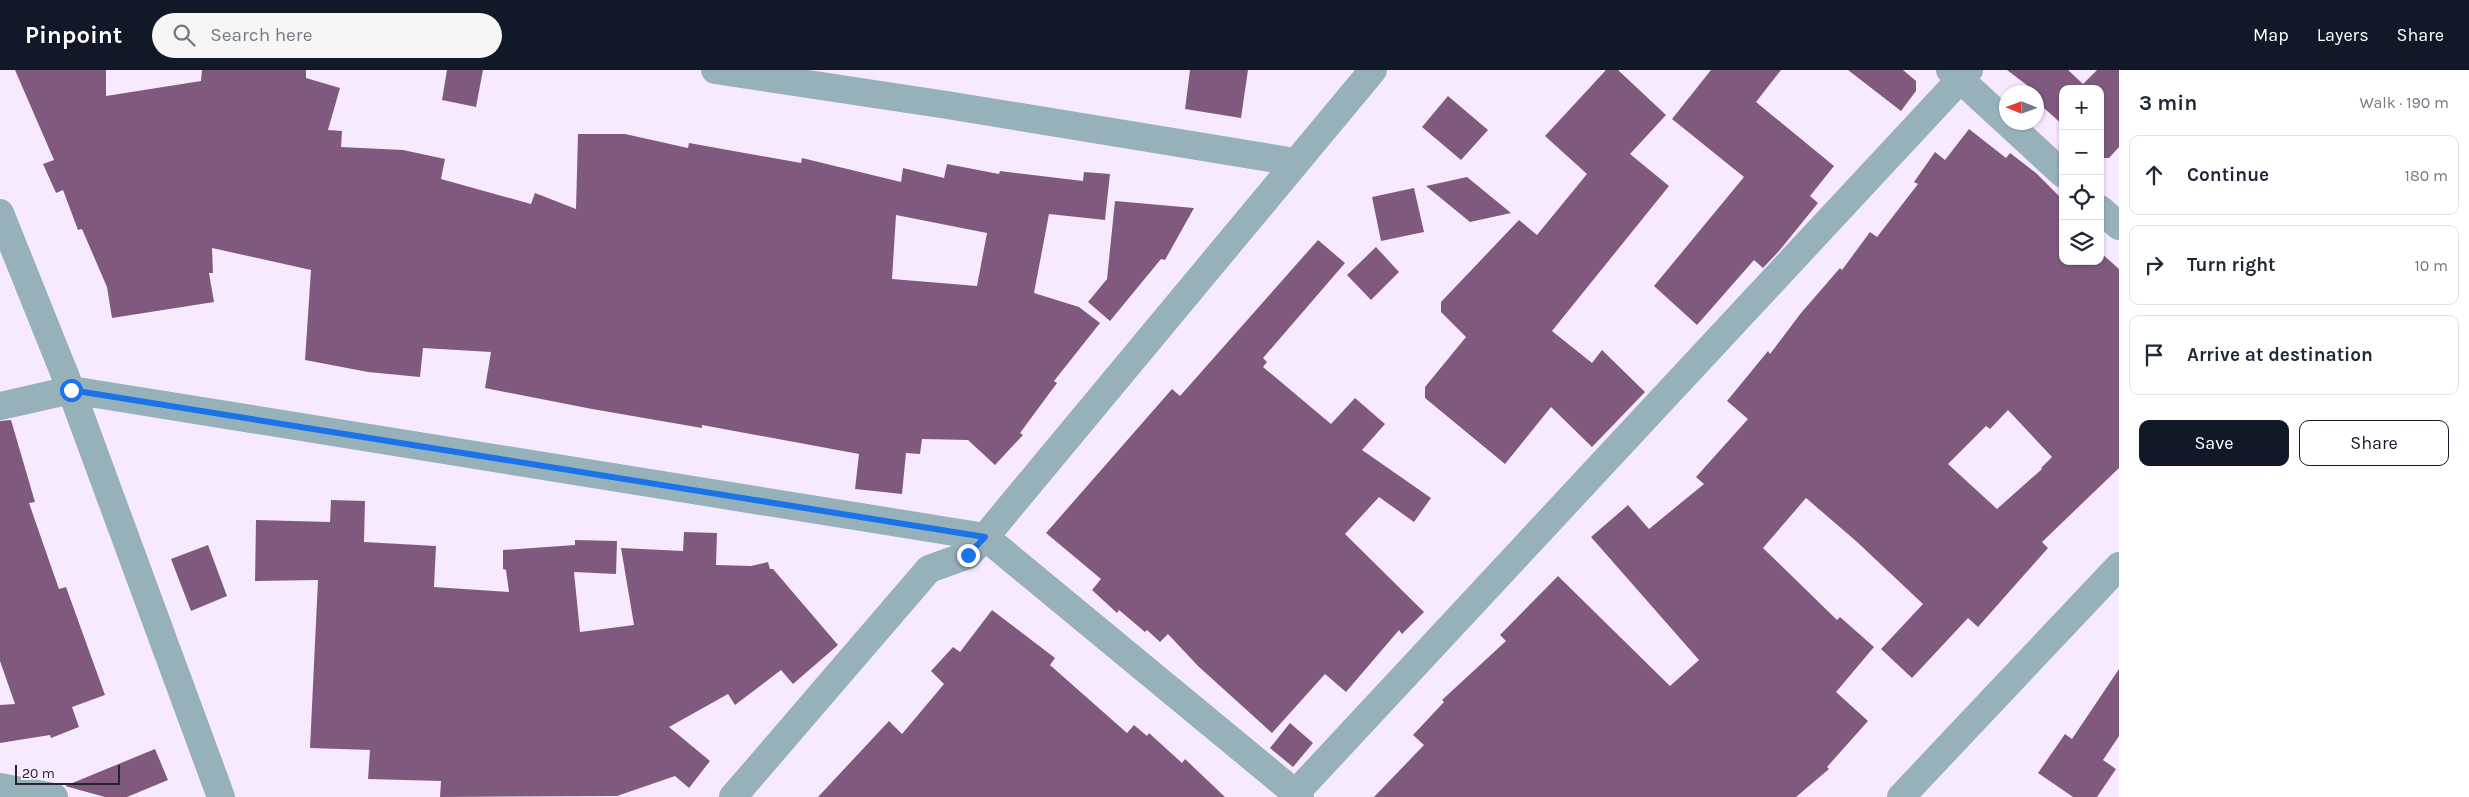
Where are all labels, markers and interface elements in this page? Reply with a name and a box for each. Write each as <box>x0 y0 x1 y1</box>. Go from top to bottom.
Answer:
search box <box>152 13 502 58</box>
text: Pinpoint <box>25 21 122 49</box>
icon: search <box>170 21 198 49</box>
text: Search here <box>210 24 312 46</box>
text: Map <box>2253 24 2289 46</box>
text: Layers <box>2317 24 2369 46</box>
text: Share <box>2397 24 2444 46</box>
north arrow <box>1999 85 2044 130</box>
map controls <box>2059 85 2104 265</box>
button: + <box>2059 85 2104 130</box>
text: 3 min <box>2139 91 2197 115</box>
text: Walk · 190 m <box>2360 93 2449 112</box>
button: − <box>2059 130 2104 175</box>
icon: ahead <box>2140 161 2168 189</box>
text: Continue <box>2187 164 2269 186</box>
text: 180 m <box>2405 166 2448 185</box>
button: locate <box>2059 175 2104 220</box>
button: layers <box>2059 220 2104 265</box>
icon: right <box>2140 251 2168 279</box>
text: Turn right <box>2187 254 2276 276</box>
text: 10 m <box>2414 256 2448 275</box>
icon: arrive <box>2140 341 2168 369</box>
text: Arrive at destination <box>2187 344 2373 366</box>
route start <box>60 379 83 402</box>
button: Save <box>2139 420 2289 466</box>
button: Share <box>2299 420 2449 466</box>
route end <box>957 544 980 567</box>
scale bar <box>15 762 120 785</box>
text: 20 m <box>22 765 55 782</box>

